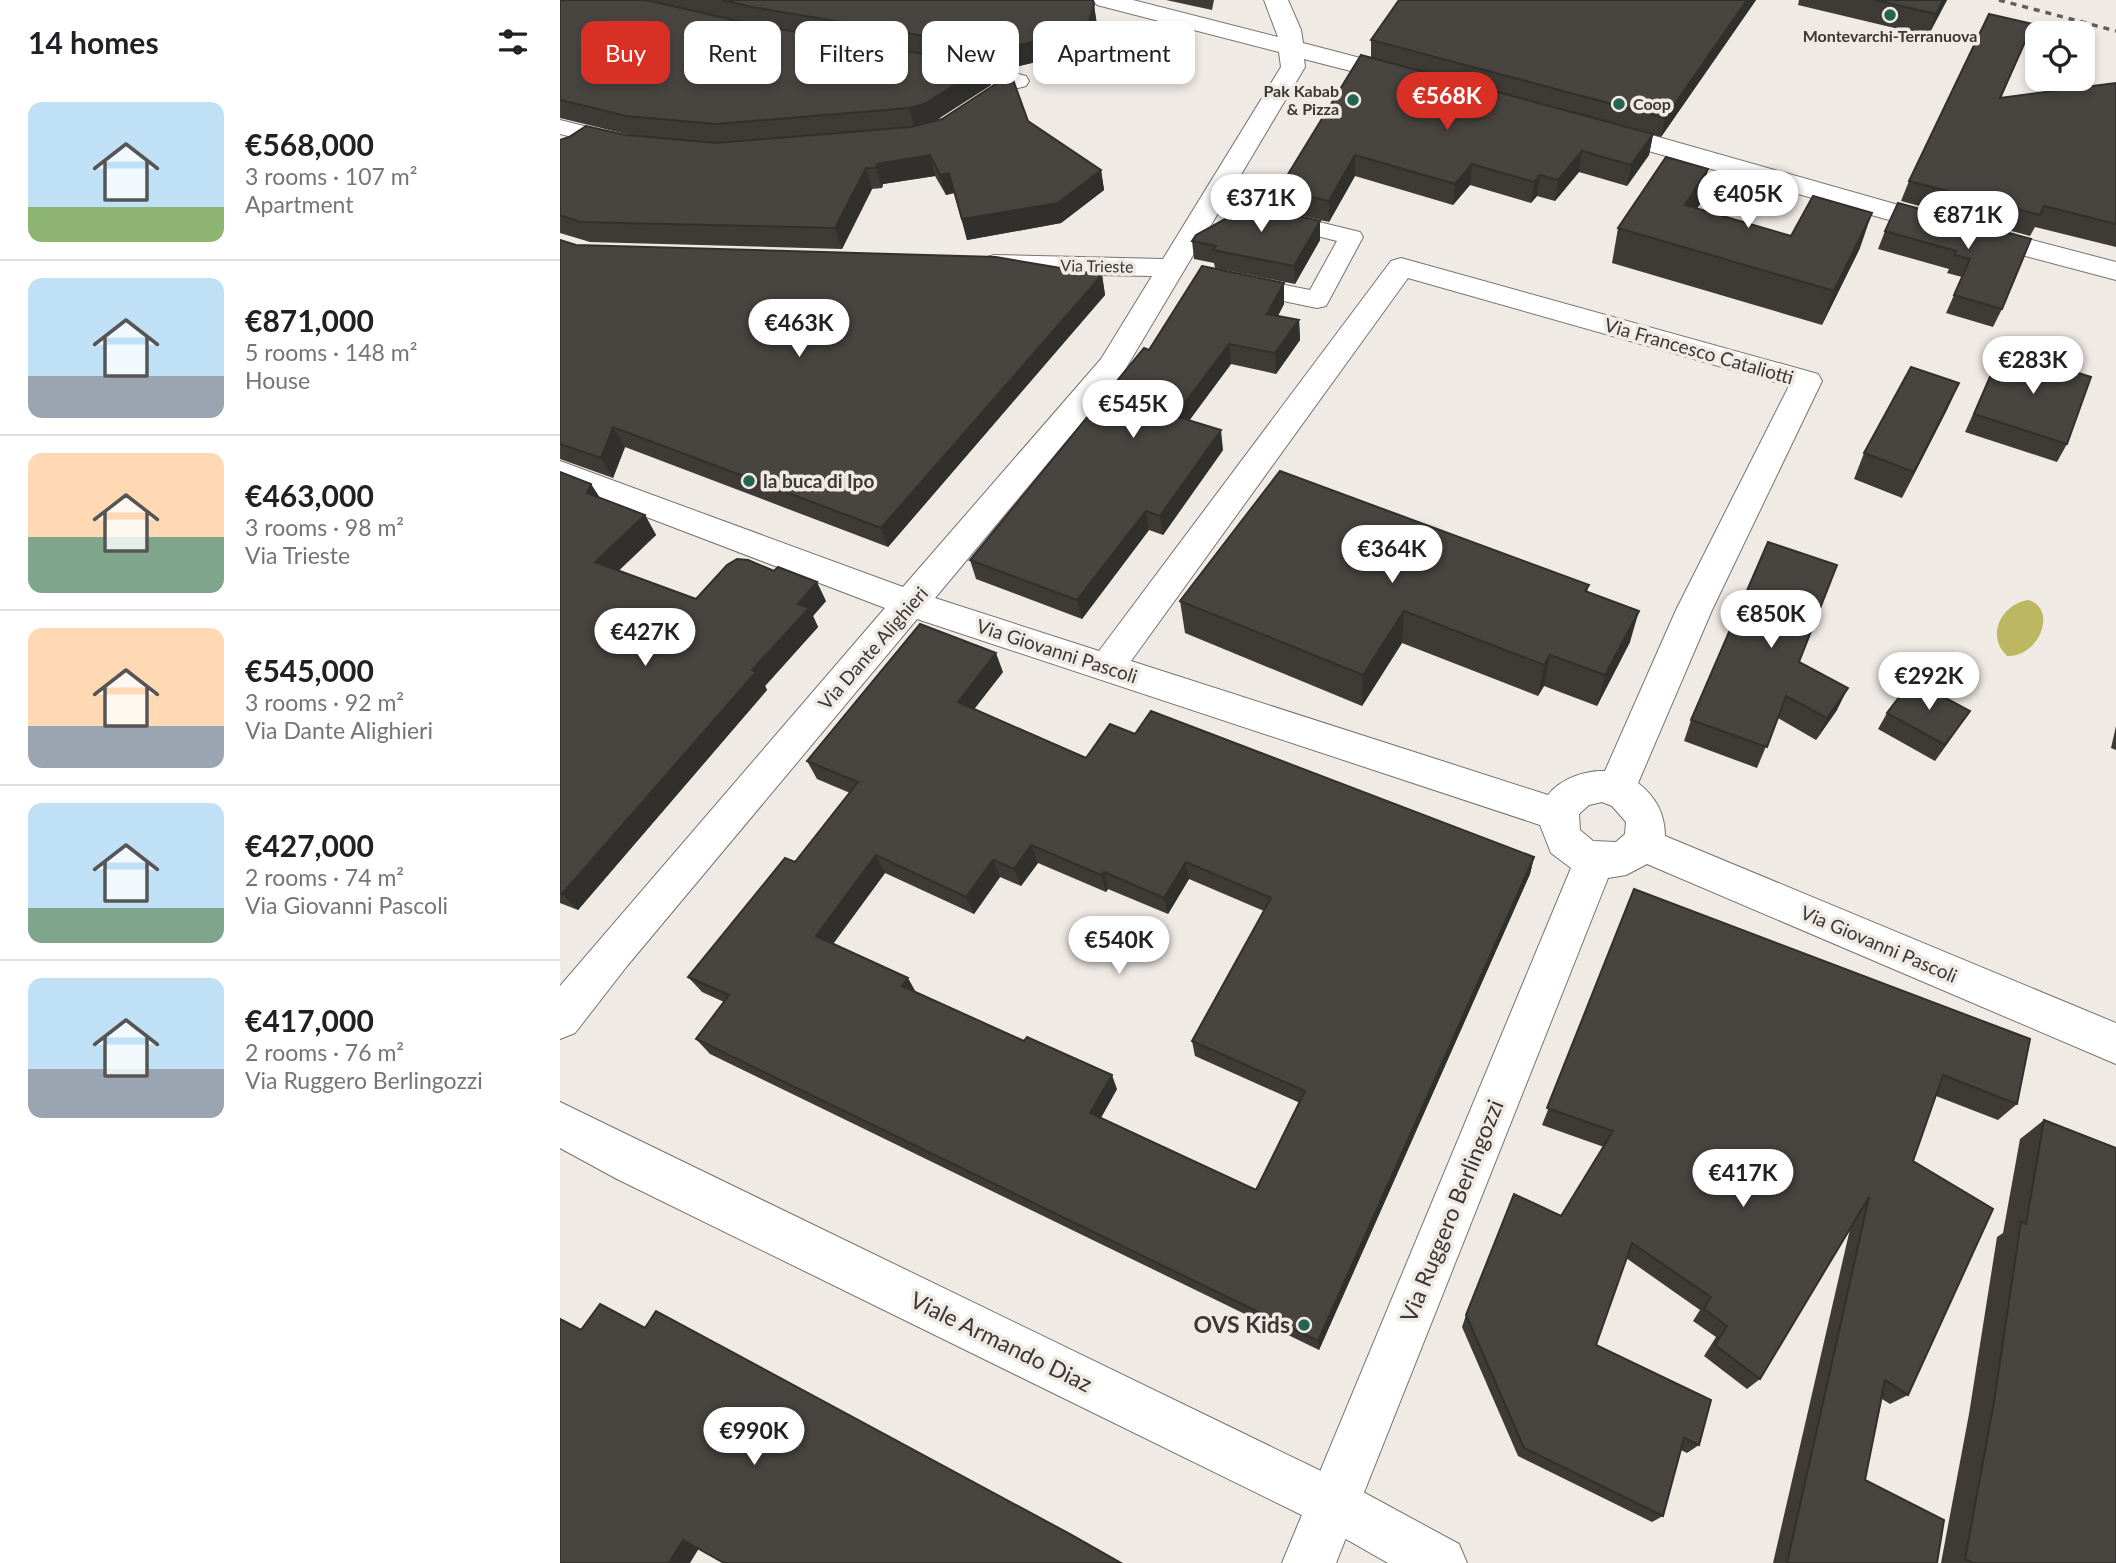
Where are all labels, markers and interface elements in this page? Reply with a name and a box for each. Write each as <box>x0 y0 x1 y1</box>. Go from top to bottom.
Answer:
marker: Montevarchi-Terranuova <box>1882 7 1898 23</box>
chip: Buy <box>581 21 670 84</box>
chip: Rent <box>684 21 781 84</box>
chip: Filters <box>795 21 908 84</box>
chip: New <box>922 21 1019 84</box>
chip: Apartment <box>1033 21 1195 84</box>
map controls <box>2025 21 2095 91</box>
button: locate <box>2025 21 2095 91</box>
icon: filters <box>494 23 532 61</box>
text: 14 homes <box>28 24 159 60</box>
place label: Montevarchi-Terranuova <box>1803 26 1977 45</box>
pin: €568K <box>1398 72 1496 132</box>
place label: Pak Kabab & Pizza <box>1263 81 1339 118</box>
text: €568K <box>1412 81 1482 109</box>
marker: Pak Kabab & Pizza <box>1345 92 1361 108</box>
place label: Coop <box>1633 94 1671 113</box>
marker: Coop <box>1611 96 1627 112</box>
text: €568,000 <box>245 126 374 162</box>
icon: home <box>84 130 168 214</box>
text: 3 rooms · 107 m² <box>245 162 417 190</box>
pin: €405K <box>1699 170 1797 230</box>
pin: €371K <box>1212 174 1310 234</box>
text: €405K <box>1713 179 1783 207</box>
text: €371K <box>1226 183 1296 211</box>
text: Apartment <box>245 190 353 218</box>
pin: €871K <box>1919 191 2017 251</box>
text: €871K <box>1933 200 2003 228</box>
street label: Via Trieste <box>1060 255 1134 276</box>
pin: €463K <box>750 300 848 359</box>
text: €871,000 <box>245 302 374 338</box>
icon: home <box>84 306 168 390</box>
text: €463K <box>764 308 834 336</box>
street label: Via Francesco Cataliotti <box>1602 312 1796 389</box>
pin: €283K <box>1984 336 2082 396</box>
text: 5 rooms · 148 m² <box>245 338 417 366</box>
text: €283K <box>1998 345 2068 373</box>
text: House <box>245 366 310 394</box>
pin: €545K <box>1084 380 1182 440</box>
text: €545K <box>1098 389 1168 417</box>
place label: la buca di Ipo <box>763 469 874 492</box>
marker: la buca di Ipo <box>741 473 757 489</box>
text: €463,000 <box>245 477 374 513</box>
icon: home <box>84 481 168 565</box>
text: 3 rooms · 98 m² <box>245 513 404 541</box>
pin: €364K <box>1343 526 1441 585</box>
text: €364K <box>1357 534 1427 562</box>
text: Via Trieste <box>245 541 350 569</box>
street label: Via Dante Alighieri <box>813 582 932 714</box>
pin: €850K <box>1722 590 1820 650</box>
text: €850K <box>1736 599 1806 627</box>
pin: €427K <box>596 608 694 668</box>
street label: Via Giovanni Pascoli <box>974 614 1140 687</box>
text: €427K <box>610 617 680 645</box>
text: €545,000 <box>245 652 374 688</box>
pin: €292K <box>1880 652 1978 712</box>
icon: home <box>84 656 168 740</box>
text: €292K <box>1894 661 1964 689</box>
text: 3 rooms · 92 m² <box>245 688 404 716</box>
text: Via Dante Alighieri <box>245 716 433 744</box>
text: €427,000 <box>245 827 374 863</box>
icon: home <box>84 831 168 915</box>
text: 2 rooms · 74 m² <box>245 863 404 891</box>
text: Via Giovanni Pascoli <box>245 891 448 919</box>
street label: Via Giovanni Pascoli <box>1797 900 1961 987</box>
pin: €540K <box>1070 916 1168 976</box>
text: €540K <box>1084 925 1154 953</box>
text: €417,000 <box>245 1002 374 1038</box>
icon: home <box>84 1006 168 1090</box>
text: 2 rooms · 76 m² <box>245 1038 404 1066</box>
text: Via Ruggero Berlingozzi <box>245 1066 483 1094</box>
street label: Via Ruggero Berlingozzi <box>1394 1095 1509 1326</box>
pin: €417K <box>1694 1150 1792 1209</box>
text: €417K <box>1708 1158 1778 1186</box>
street label: Viale Armando Diaz <box>906 1285 1097 1397</box>
place label: OVS Kids <box>1193 1310 1290 1338</box>
marker: OVS Kids <box>1296 1317 1312 1333</box>
pin: €990K <box>705 1408 803 1467</box>
text: €990K <box>719 1416 789 1444</box>

